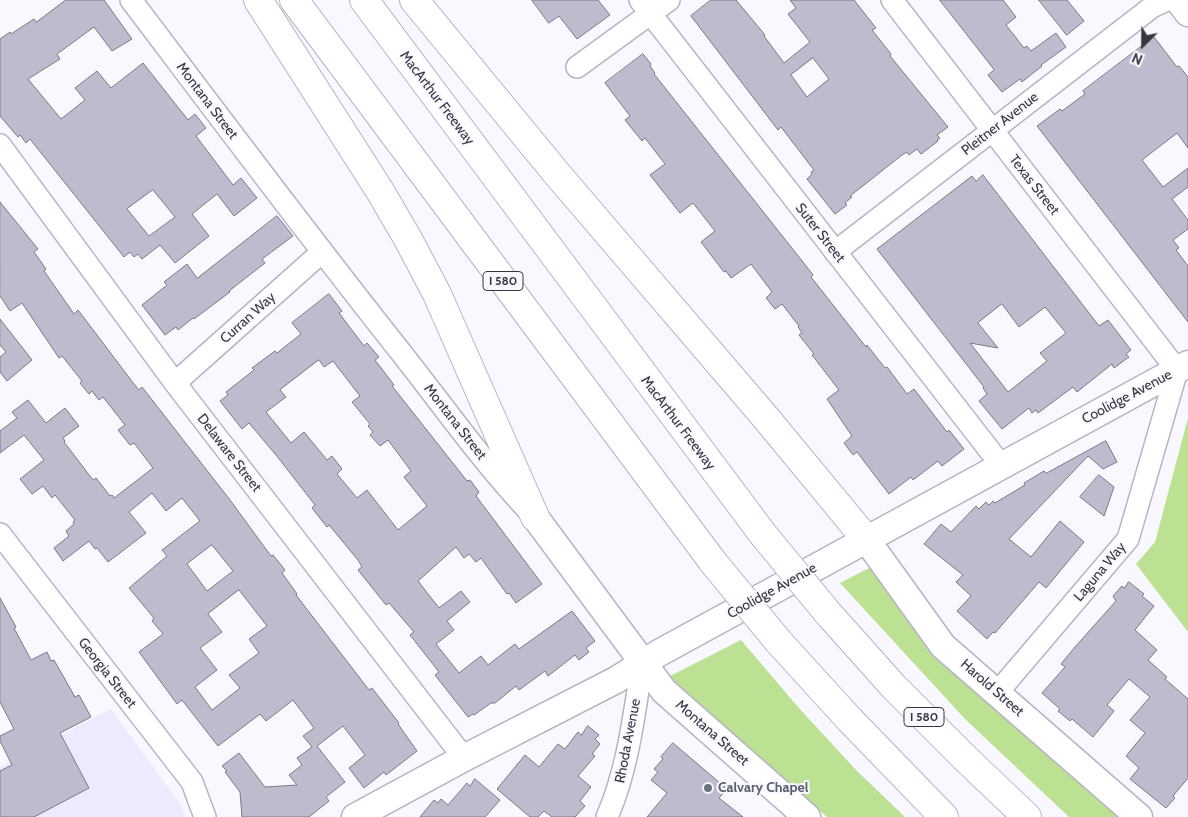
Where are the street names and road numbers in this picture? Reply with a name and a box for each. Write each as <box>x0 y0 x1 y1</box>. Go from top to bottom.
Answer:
street label: MacArthur Freeway <box>396 48 478 148</box>
street label: Montana Street <box>173 59 241 143</box>
street label: Pleitner Avenue <box>958 89 1042 159</box>
street label: Texas Street <box>1005 152 1063 218</box>
street label: Suter Street <box>792 200 848 266</box>
road number: I 580 <box>483 272 523 290</box>
street label: Curran Way <box>217 289 279 347</box>
street label: Coolidge Avenue <box>1079 366 1175 428</box>
street label: MacArthur Freeway <box>637 373 719 473</box>
street label: Montana Street <box>420 381 490 463</box>
street label: Delaware Street <box>193 411 265 495</box>
street label: Laguna Way <box>1070 539 1130 605</box>
street label: Coolidge Avenue <box>724 560 820 622</box>
street label: Georgia Street <box>74 634 140 712</box>
street label: Harold Street <box>957 656 1027 720</box>
street label: Rhoda Avenue <box>612 697 644 785</box>
street label: Montana Street <box>672 697 752 769</box>
road number: I 580 <box>904 708 944 726</box>

